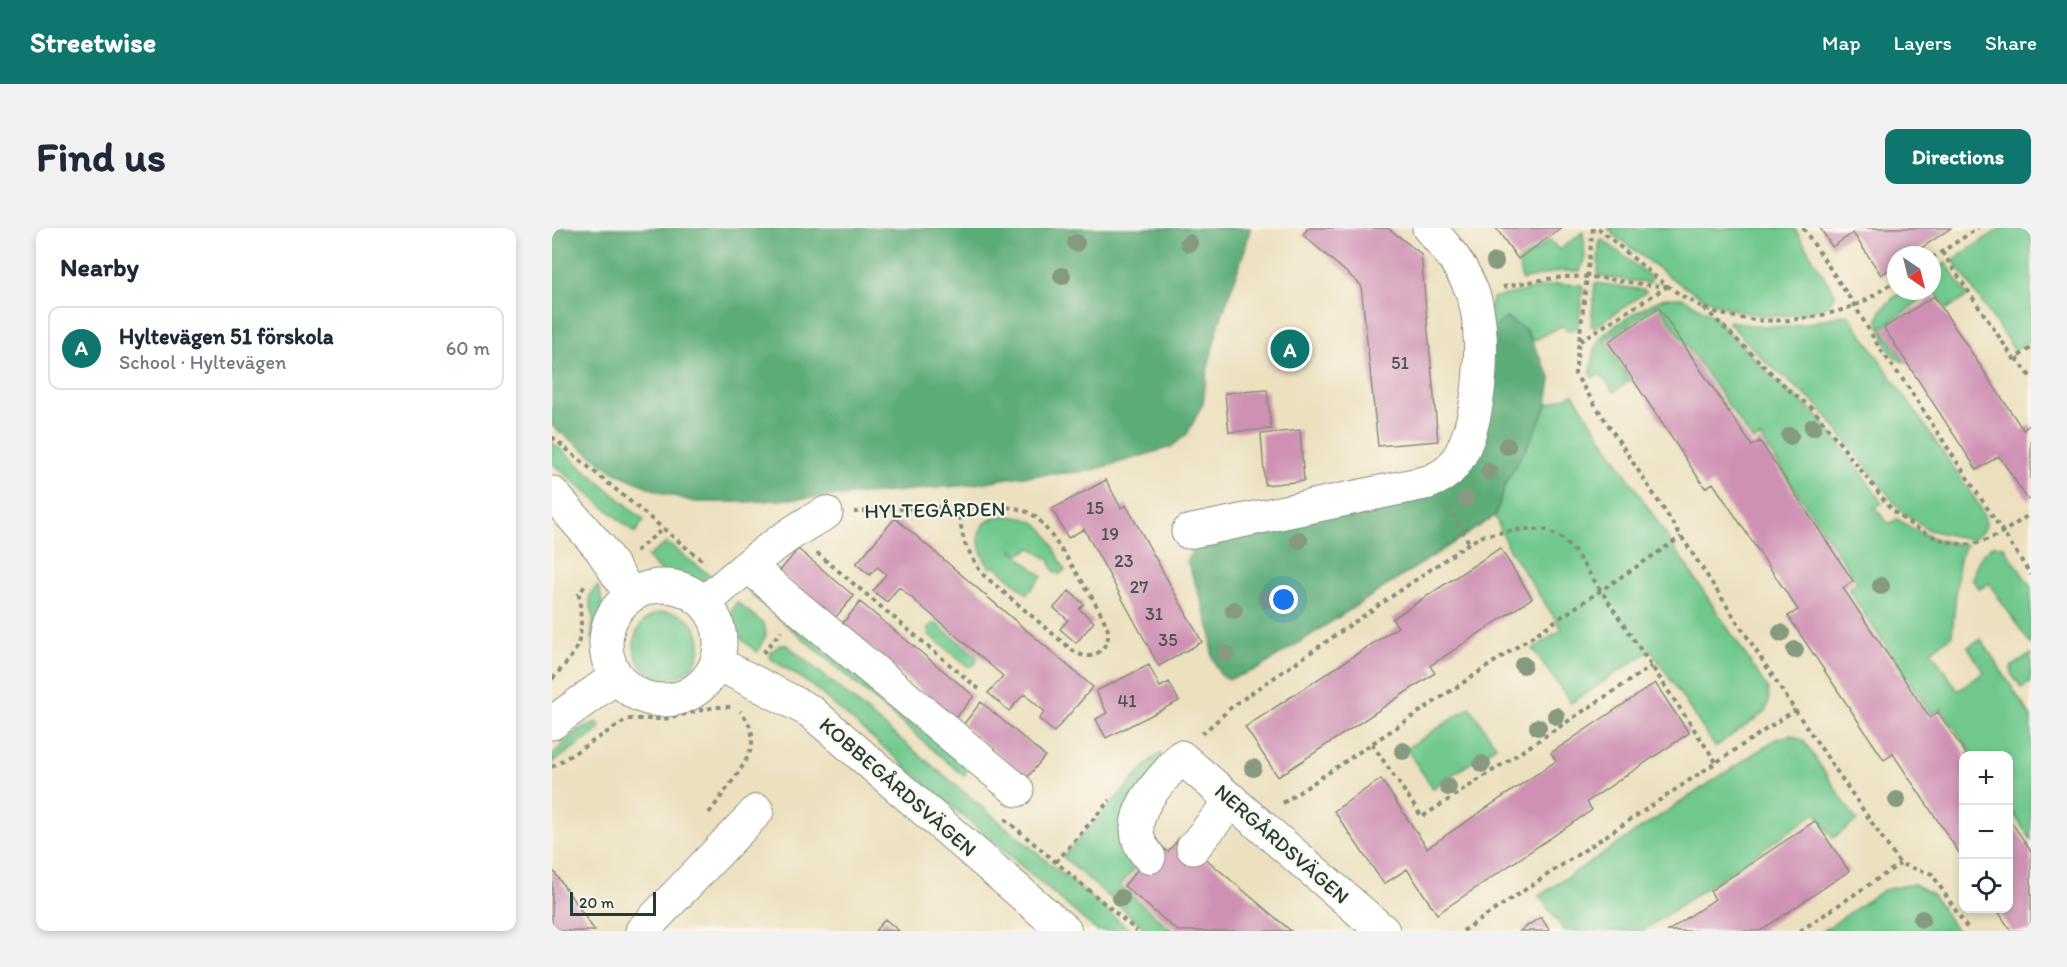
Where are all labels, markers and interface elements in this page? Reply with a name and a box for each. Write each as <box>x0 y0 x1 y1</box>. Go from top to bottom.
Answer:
text: Streetwise <box>30 25 156 59</box>
text: Map <box>1822 30 1861 55</box>
text: Layers <box>1894 30 1952 55</box>
text: Share <box>1985 30 2037 55</box>
button: Directions <box>1885 129 2031 184</box>
text: Find us <box>36 131 166 182</box>
north arrow <box>1887 246 1941 300</box>
text: Nearby <box>60 251 139 283</box>
text: Hyltevägen 51 förskola <box>119 323 334 350</box>
pin: A <box>1270 326 1310 372</box>
text: A <box>75 336 88 360</box>
text: 60 m <box>446 336 490 360</box>
text: School · Hyltevägen <box>119 350 286 374</box>
house number: 51 <box>1391 352 1409 374</box>
street label: HYLTEGÅRDEN <box>864 496 1006 523</box>
house number: 15 <box>1086 497 1104 519</box>
house number: 19 <box>1101 523 1119 545</box>
house number: 23 <box>1114 550 1134 572</box>
house number: 27 <box>1130 576 1148 598</box>
your location <box>1269 585 1298 614</box>
house number: 31 <box>1145 603 1163 625</box>
house number: 35 <box>1158 629 1178 651</box>
house number: 41 <box>1117 690 1137 712</box>
street label: KOBBEGÅRDSVÄGEN <box>815 712 982 862</box>
map controls <box>1959 751 2013 913</box>
button: + <box>1959 751 2013 805</box>
street label: NERGÅRDSVÄGEN <box>1210 778 1355 909</box>
button: − <box>1959 805 2013 859</box>
button: locate <box>1959 859 2013 913</box>
scale bar <box>570 889 656 916</box>
text: 20 m <box>579 893 614 912</box>

